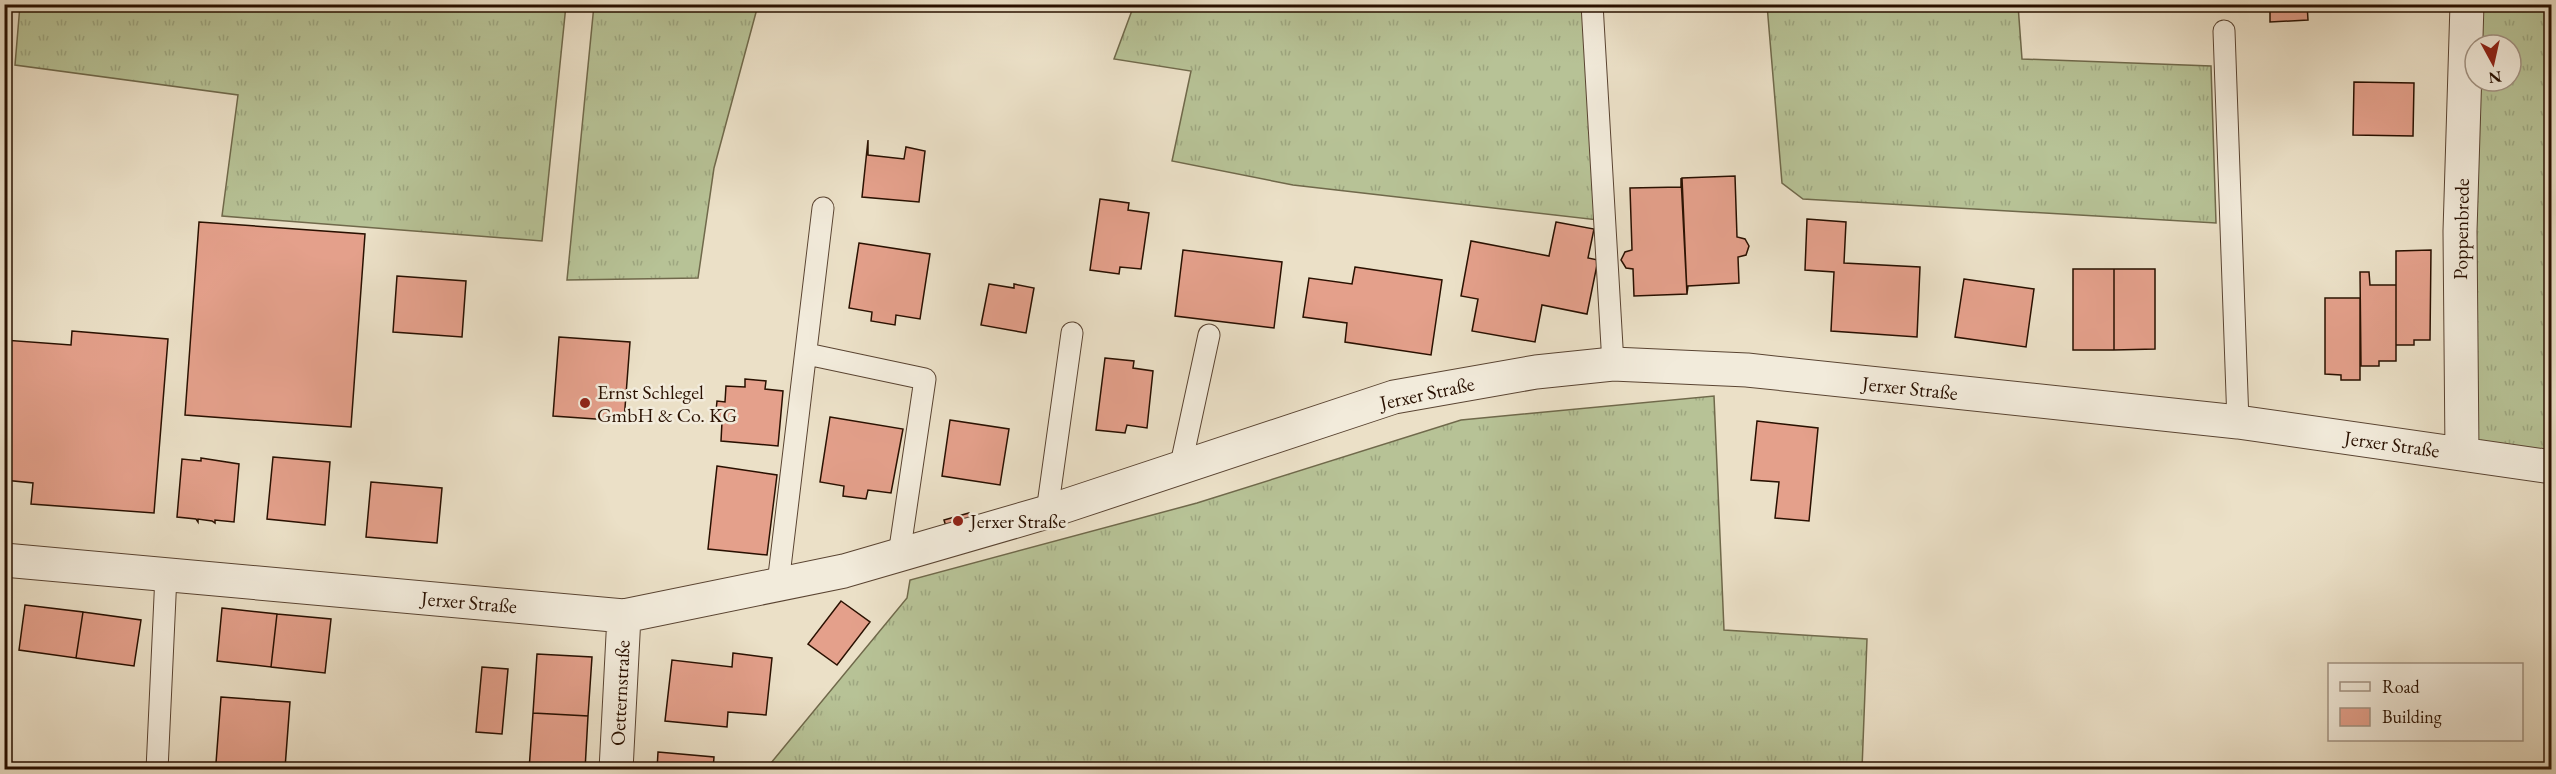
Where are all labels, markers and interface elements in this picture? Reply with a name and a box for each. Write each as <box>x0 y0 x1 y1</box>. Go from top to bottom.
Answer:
north arrow <box>2463 33 2523 93</box>
text: N <box>2487 66 2503 89</box>
street label: Poppenbrede <box>2447 178 2475 280</box>
street label: Jerxer Straße <box>1375 370 1477 416</box>
street label: Jerxer Straße <box>1859 370 1959 406</box>
place label: Ernst Schlegel GmbH & Co. KG <box>597 379 737 428</box>
marker: Ernst Schlegel GmbH & Co. KG <box>578 396 592 410</box>
street label: Jerxer Straße <box>2341 424 2442 464</box>
place label: Jerxer Straße <box>968 508 1066 534</box>
marker: Jerxer Straße <box>951 514 965 528</box>
street label: Jerxer Straße <box>418 585 518 619</box>
street label: Oetternstraße <box>604 639 636 747</box>
legend <box>2328 663 2523 741</box>
text: Road <box>2382 675 2421 698</box>
text: Building <box>2382 705 2442 728</box>

